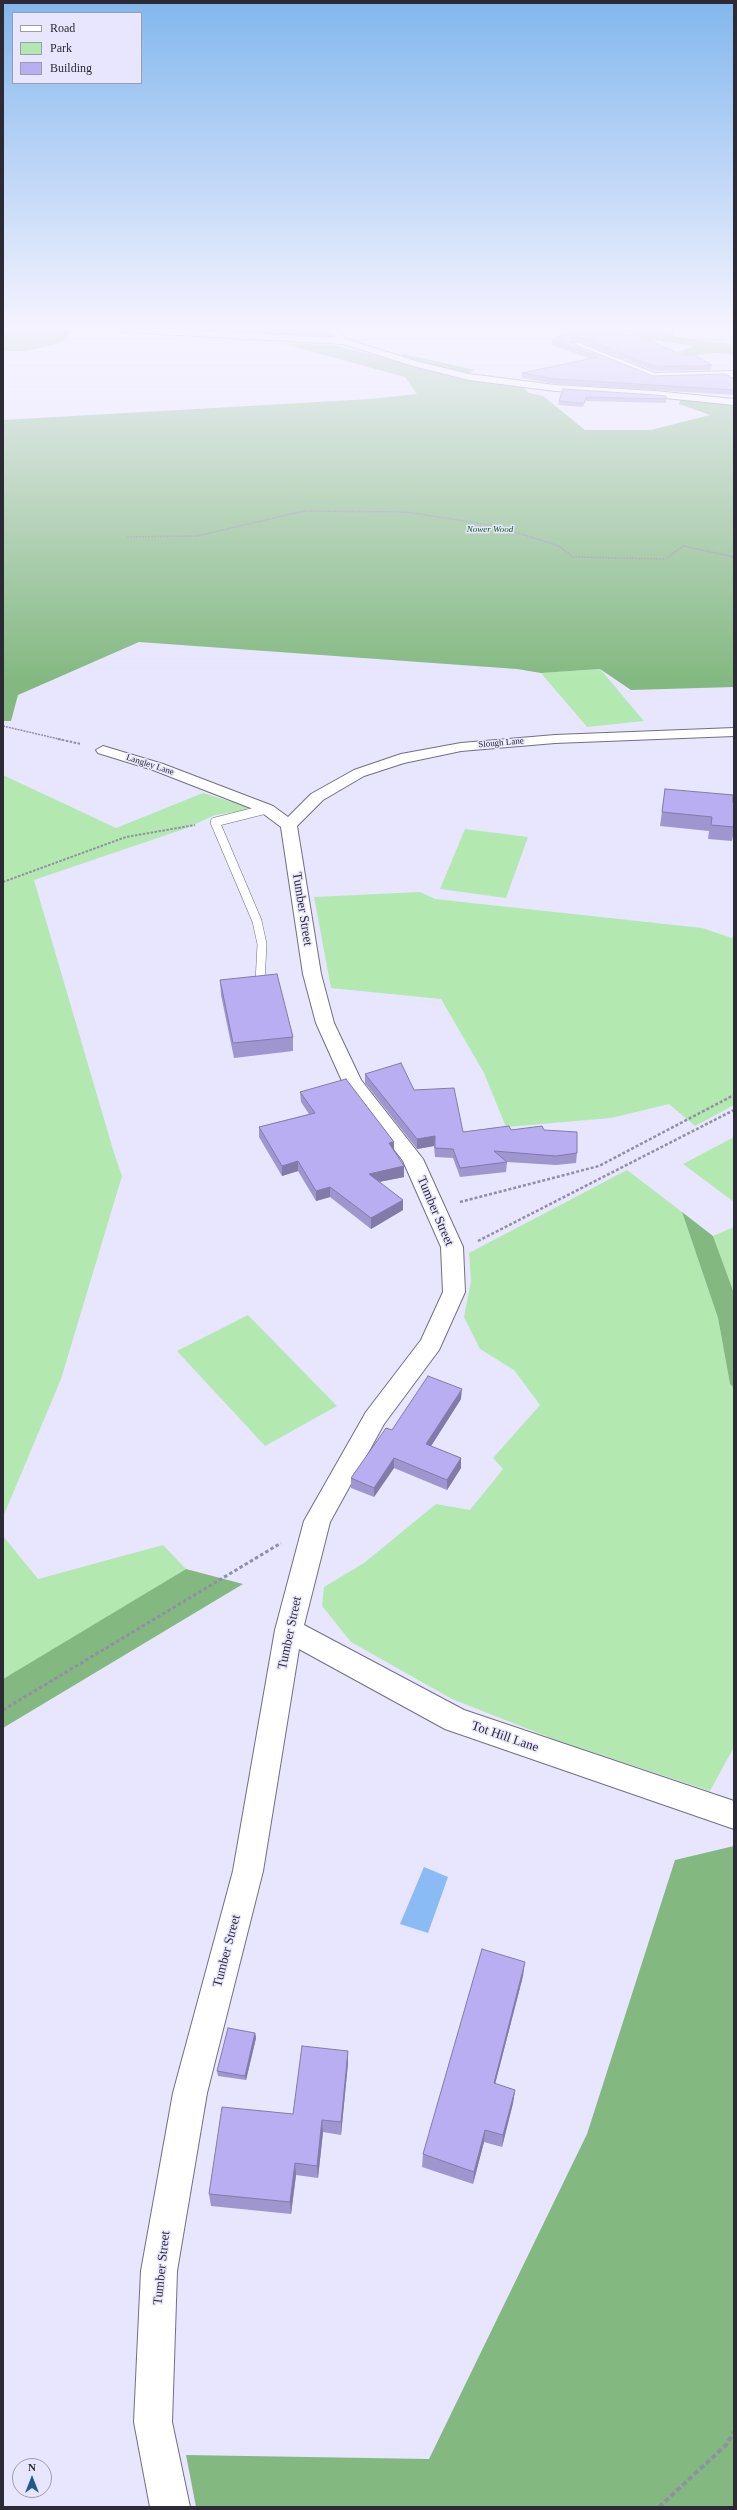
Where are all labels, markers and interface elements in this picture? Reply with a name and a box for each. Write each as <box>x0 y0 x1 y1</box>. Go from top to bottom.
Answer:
legend <box>12 12 142 84</box>
text: Road <box>50 21 75 35</box>
text: Park <box>50 41 72 55</box>
text: Building <box>50 61 92 75</box>
park label: Nower Wood <box>467 525 513 535</box>
street label: Slough Lane <box>478 736 524 750</box>
street label: Langley Lane <box>125 752 175 778</box>
street label: Tumber Street <box>288 871 316 947</box>
street label: Tumber Street <box>413 1174 457 1248</box>
street label: Tumber Street <box>275 1595 305 1671</box>
street label: Tot Hill Lane <box>469 1718 541 1756</box>
street label: Tumber Street <box>210 1913 244 1989</box>
street label: Tumber Street <box>150 2230 174 2306</box>
north arrow <box>12 2458 52 2498</box>
text: N <box>28 2461 36 2473</box>

